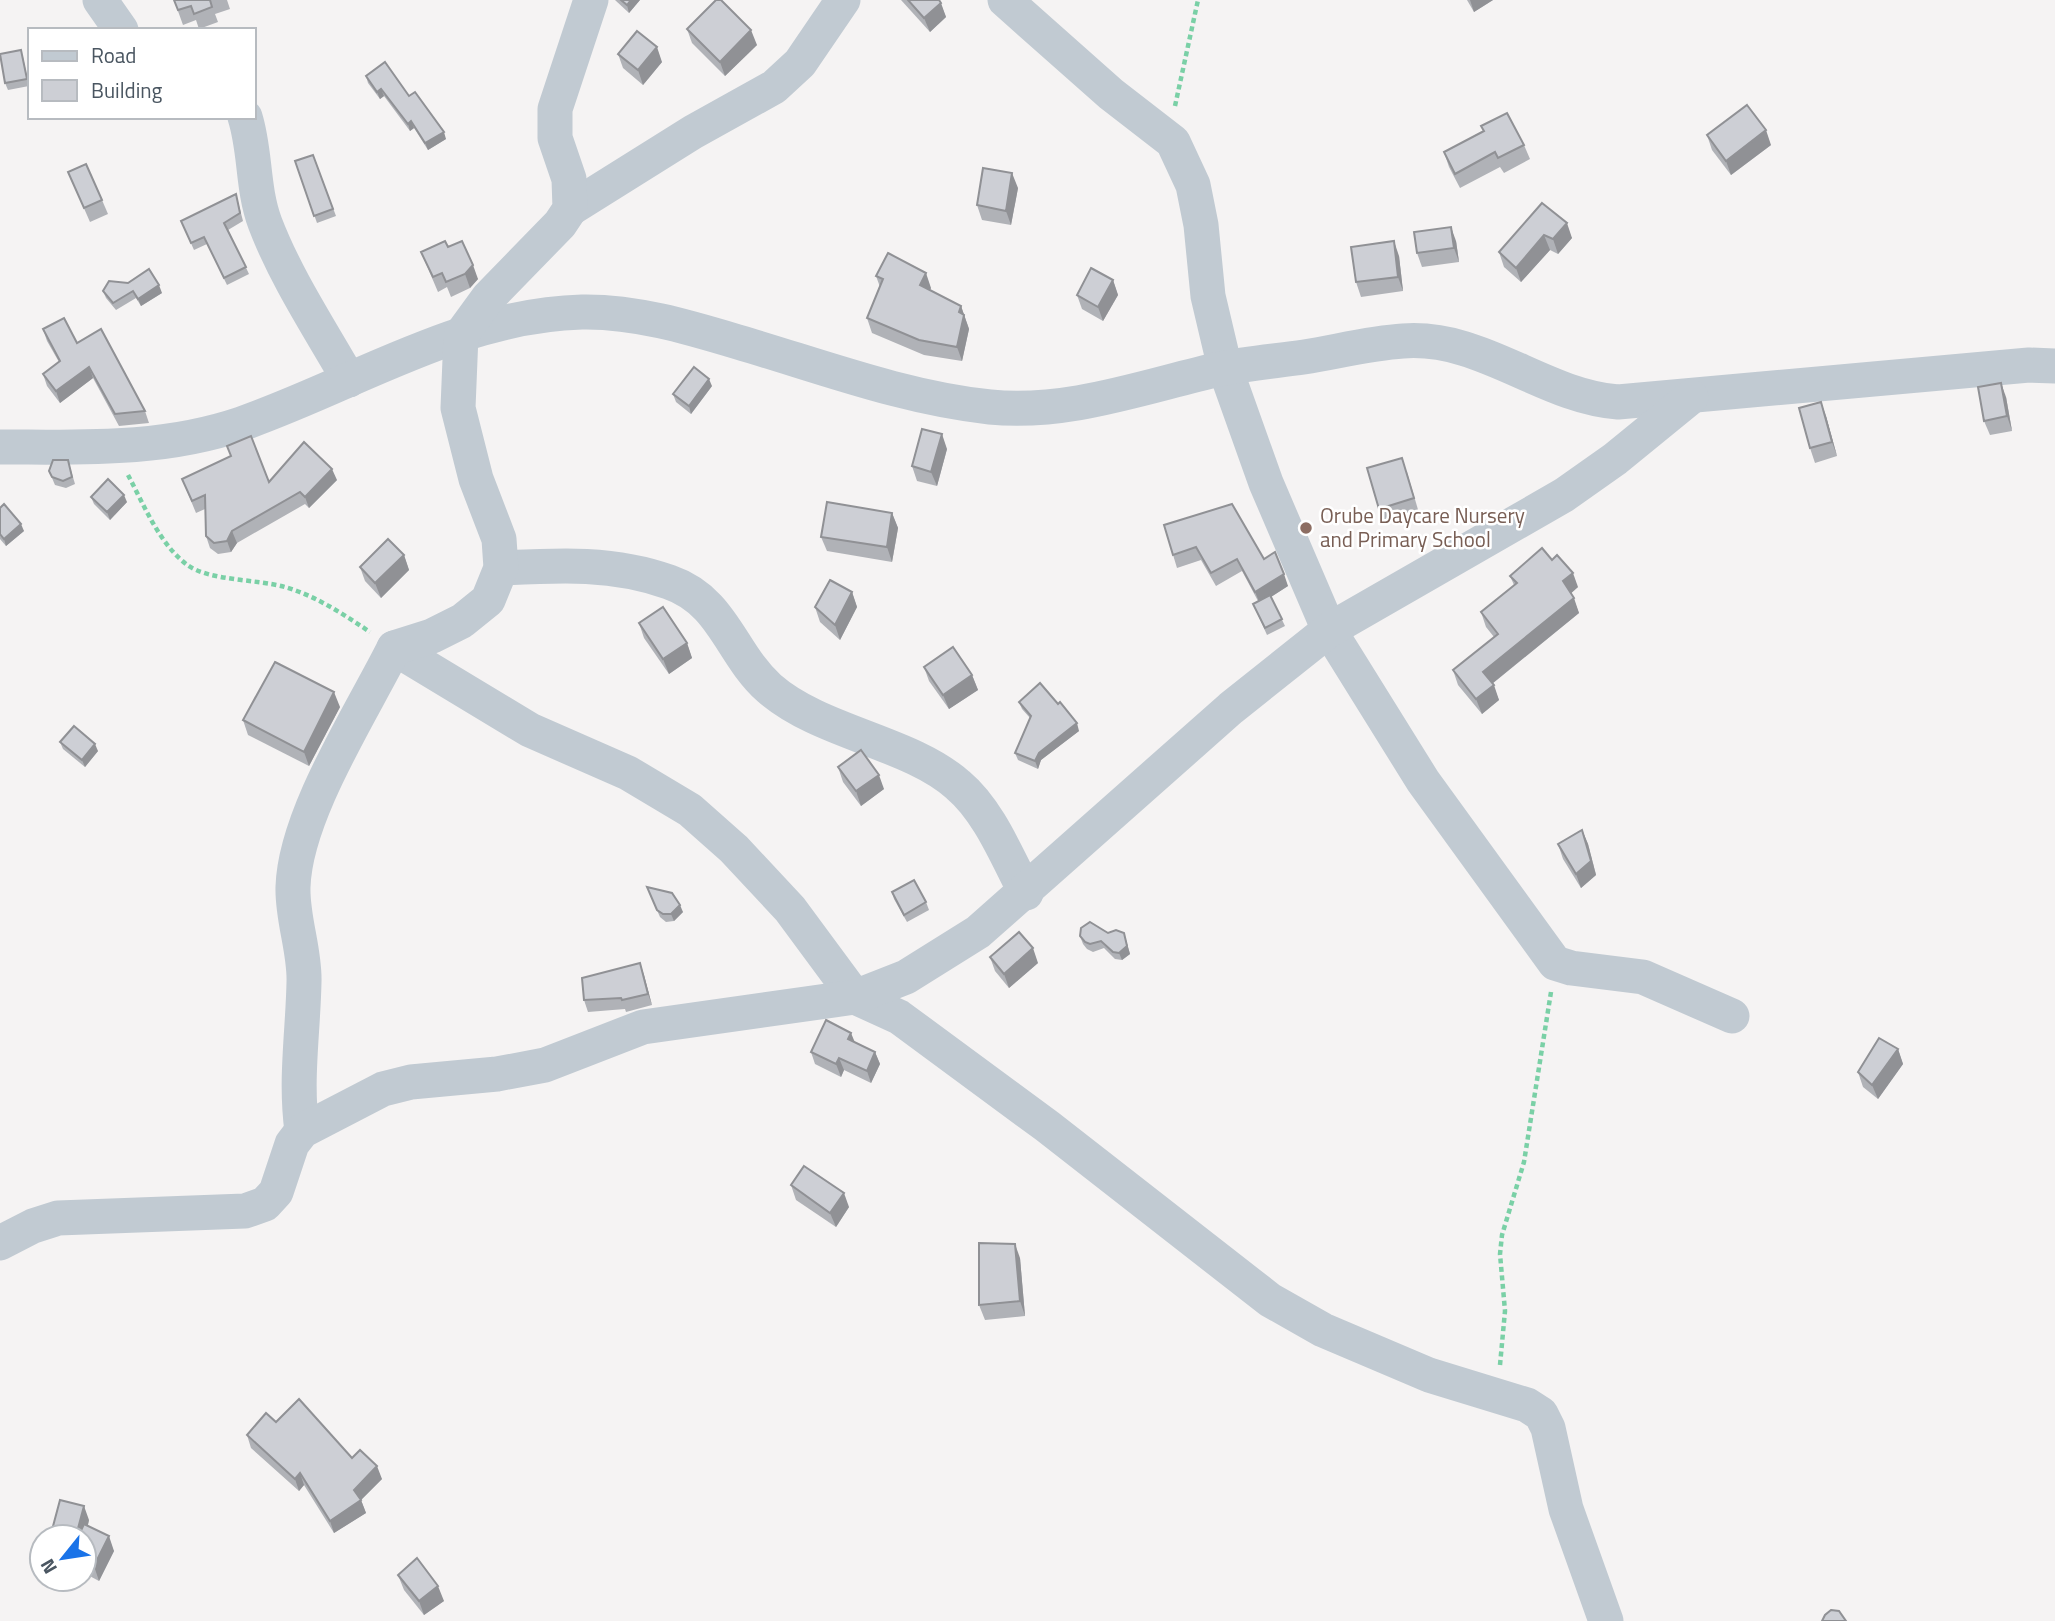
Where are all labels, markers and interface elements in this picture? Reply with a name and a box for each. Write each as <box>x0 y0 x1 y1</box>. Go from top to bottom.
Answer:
legend <box>28 28 256 119</box>
text: Road <box>91 39 136 71</box>
text: Building <box>91 74 163 106</box>
place label: Orube Daycare Nursery and Primary School <box>1320 499 1525 555</box>
marker: Orube Daycare Nursery and Primary School <box>1298 520 1314 536</box>
north arrow <box>28 1523 98 1593</box>
text: N <box>32 1554 64 1580</box>

